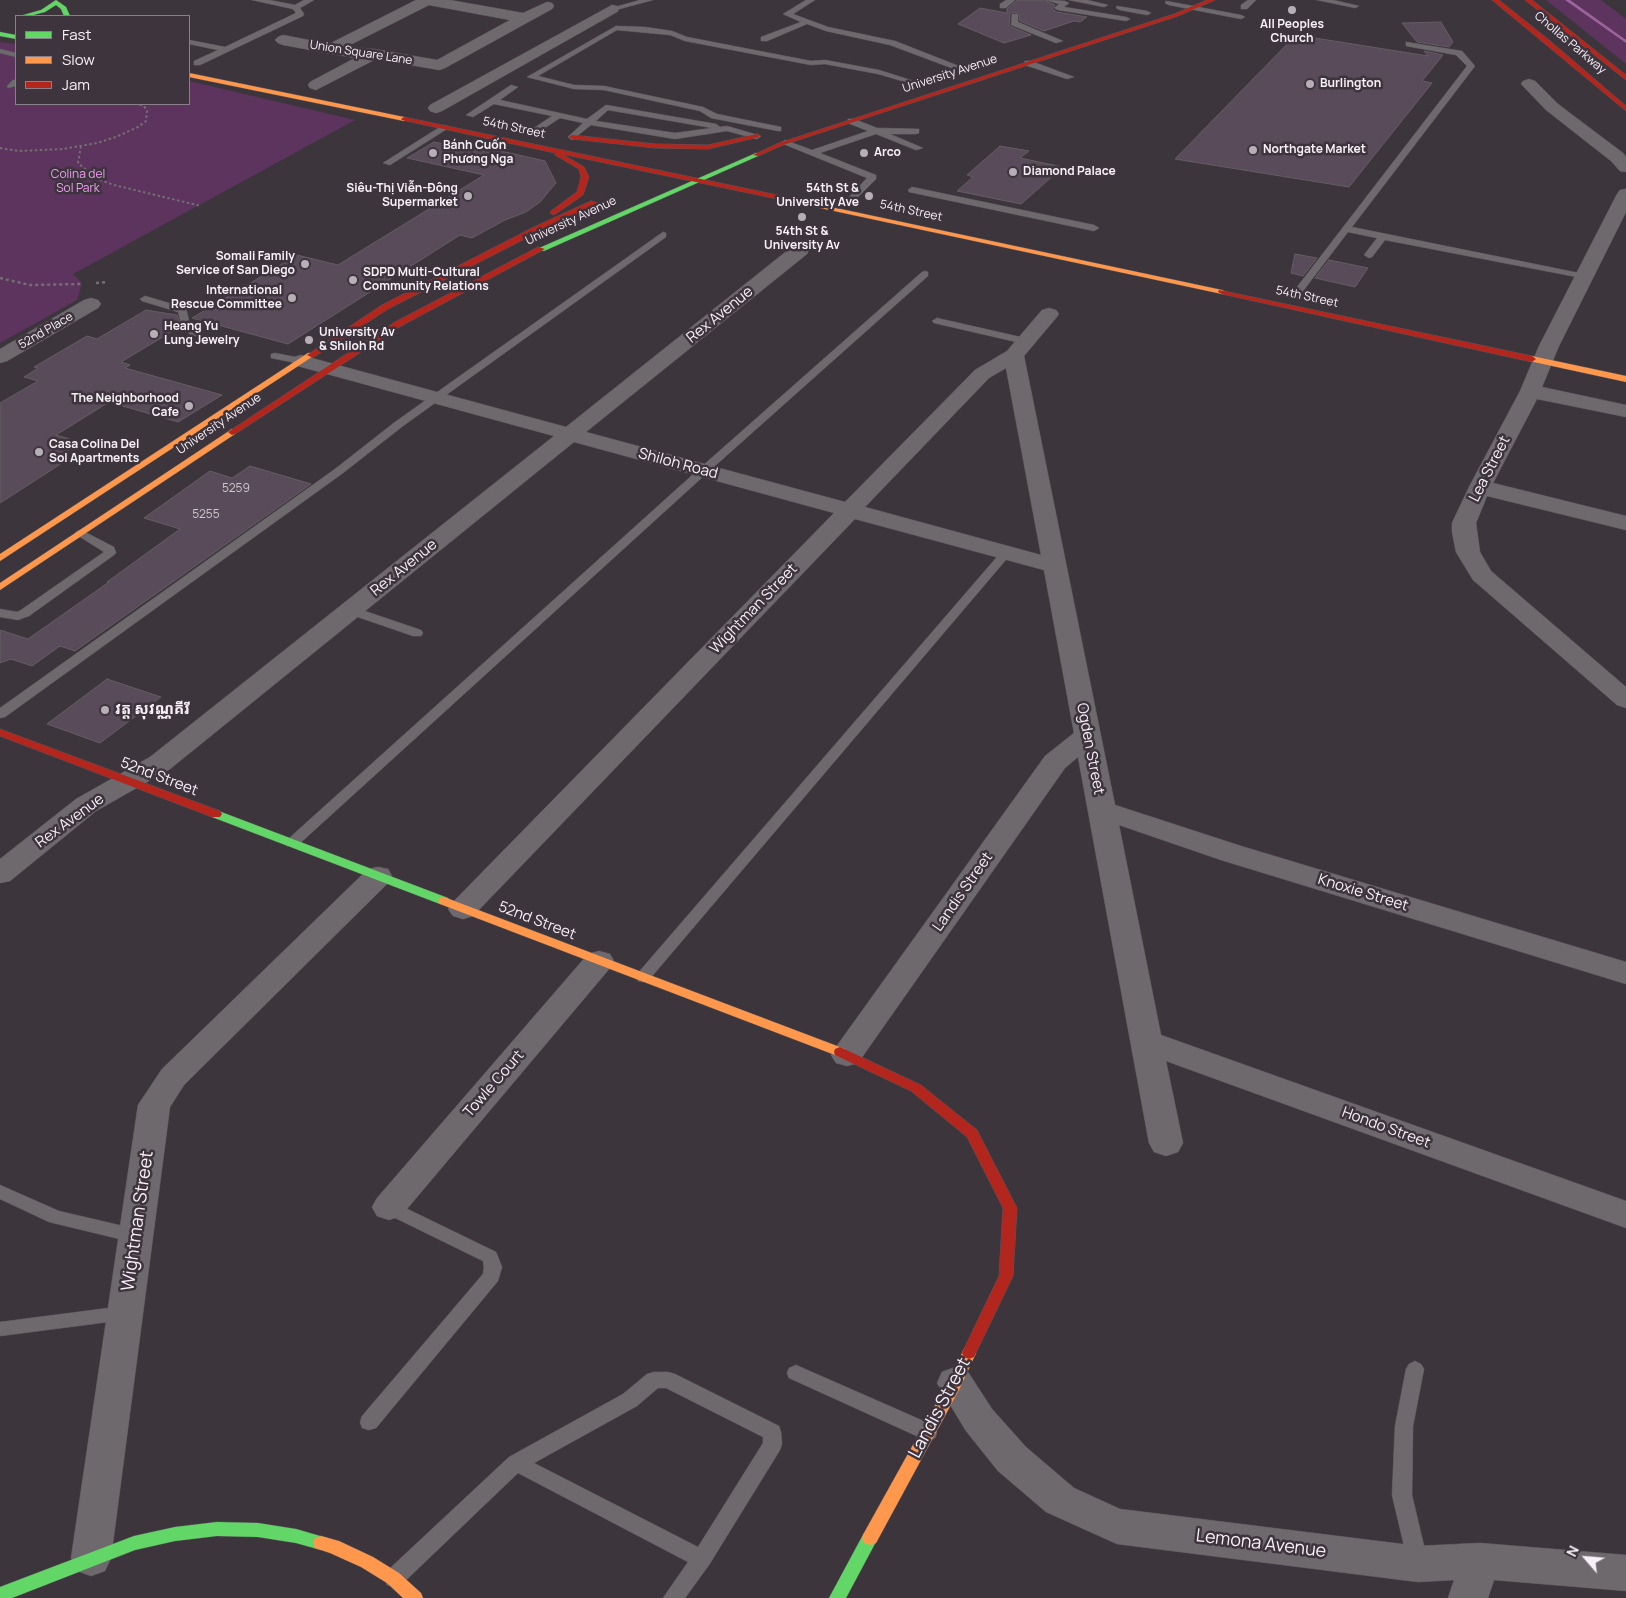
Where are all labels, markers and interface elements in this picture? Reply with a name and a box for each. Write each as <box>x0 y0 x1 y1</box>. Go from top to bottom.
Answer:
marker: All Peoples Church <box>1286 4 1298 16</box>
street label: Chollas Parkway <box>1531 9 1609 77</box>
legend <box>15 15 190 105</box>
place label: All Peoples Church <box>1260 18 1324 46</box>
text: Fast <box>62 24 91 45</box>
street label: Union Square Lane <box>309 38 413 68</box>
text: Slow <box>62 49 95 70</box>
street label: University Avenue <box>901 52 999 96</box>
text: Jam <box>62 74 90 95</box>
place label: Burlington <box>1320 77 1381 91</box>
marker: Burlington <box>1304 78 1316 90</box>
street label: 54th Street <box>481 114 547 142</box>
place label: Bánh Cuốn Phương Nga <box>443 139 513 167</box>
place label: Northgate Market <box>1263 143 1366 157</box>
marker: Northgate Market <box>1247 144 1259 156</box>
place label: Arco <box>874 146 901 160</box>
marker: Bánh Cuốn Phương Nga <box>427 147 439 159</box>
marker: Arco <box>858 147 870 159</box>
place label: Diamond Palace <box>1023 165 1116 179</box>
marker: Diamond Palace <box>1007 166 1019 178</box>
park label: Colina del Sol Park <box>51 168 105 196</box>
place label: Siêu-Thị Viễn-Đông Supermarket <box>346 182 458 210</box>
place label: 54th St & University Ave <box>776 182 859 210</box>
marker: Siêu-Thị Viễn-Đông Supermarket <box>462 190 474 202</box>
marker: 54th St & University Ave <box>863 190 875 202</box>
street label: University Avenue <box>523 194 619 248</box>
street label: 54th Street <box>878 197 944 225</box>
marker: 54th St & University Av <box>796 211 808 223</box>
place label: 54th St & University Av <box>764 225 840 253</box>
place label: Somali Family Service of San Diego <box>176 250 295 278</box>
marker: Somali Family Service of San Diego <box>299 258 311 270</box>
place label: SDPD Multi-Cultural Community Relations <box>363 266 489 294</box>
marker: SDPD Multi-Cultural Community Relations <box>347 274 359 286</box>
street label: Rex Avenue <box>683 283 757 347</box>
street label: 54th Street <box>1274 283 1340 311</box>
place label: International Rescue Committee <box>171 284 282 312</box>
marker: International Rescue Committee <box>286 292 298 304</box>
street label: 52nd Place <box>16 310 76 352</box>
place label: Heang Yu Lung Jewelry <box>164 320 239 348</box>
place label: University Av & Shiloh Rd <box>319 326 395 354</box>
marker: Heang Yu Lung Jewelry <box>148 328 160 340</box>
marker: University Av & Shiloh Rd <box>303 334 315 346</box>
street label: University Avenue <box>174 390 264 458</box>
place label: The Neighborhood Cafe <box>71 392 179 420</box>
marker: The Neighborhood Cafe <box>183 400 195 412</box>
street label: Lea Street <box>1466 433 1514 505</box>
place label: Casa Colina Del Sol Apartments <box>49 438 139 466</box>
street label: Shiloh Road <box>636 445 720 483</box>
marker: Casa Colina Del Sol Apartments <box>33 446 45 458</box>
house number: 5259 <box>222 482 250 496</box>
house number: 5255 <box>192 508 220 522</box>
street label: Rex Avenue <box>367 536 441 600</box>
street label: Wightman Street <box>707 560 801 658</box>
place label: វត្ត សុវណ្ណគីរី <box>115 701 190 719</box>
street label: Ogden Street <box>1072 702 1108 796</box>
marker: វត្ត សុវណ្ណគីរី <box>99 704 111 716</box>
street label: 52nd Street <box>118 754 200 800</box>
street label: Rex Avenue <box>32 790 108 852</box>
street label: Landis Street <box>929 849 997 935</box>
street label: Knoxie Street <box>1316 871 1410 915</box>
street label: 52nd Street <box>496 898 578 944</box>
street label: Towle Court <box>460 1047 528 1121</box>
street label: Hondo Street <box>1339 1104 1433 1152</box>
street label: Wightman Street <box>117 1149 159 1293</box>
street label: Landis Street <box>905 1354 975 1462</box>
street label: Lemona Avenue <box>1195 1525 1327 1563</box>
north arrow <box>1561 1533 1611 1583</box>
text: N <box>1561 1542 1583 1560</box>

